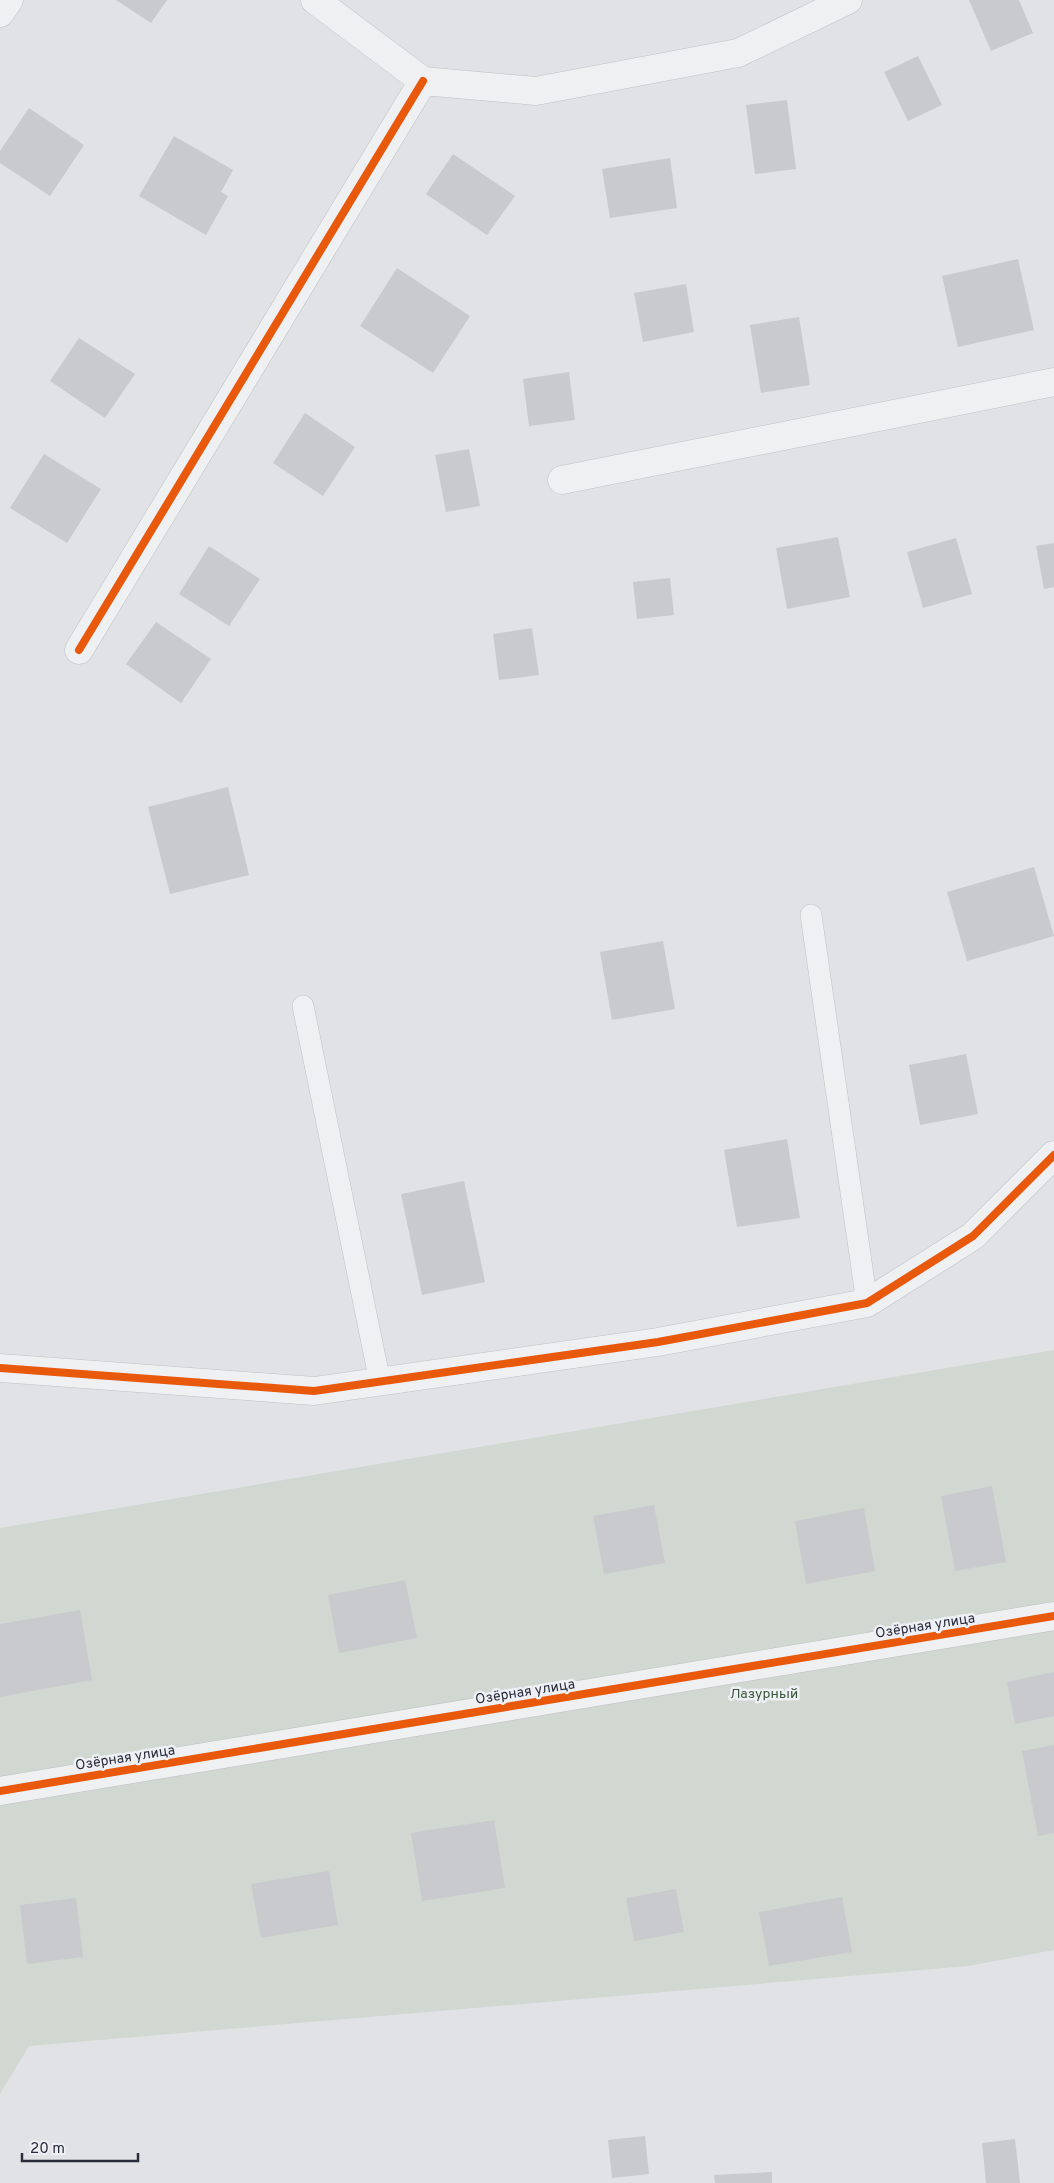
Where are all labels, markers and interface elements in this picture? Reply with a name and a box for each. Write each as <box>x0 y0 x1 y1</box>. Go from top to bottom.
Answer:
street label: Озёрная улица <box>874 1610 976 1643</box>
street label: Озёрная улица <box>474 1676 576 1709</box>
park label: Лазурный <box>730 1686 798 1703</box>
street label: Озёрная улица <box>74 1742 176 1775</box>
scale bar <box>22 2130 139 2162</box>
text: 20 m <box>30 2140 65 2159</box>

